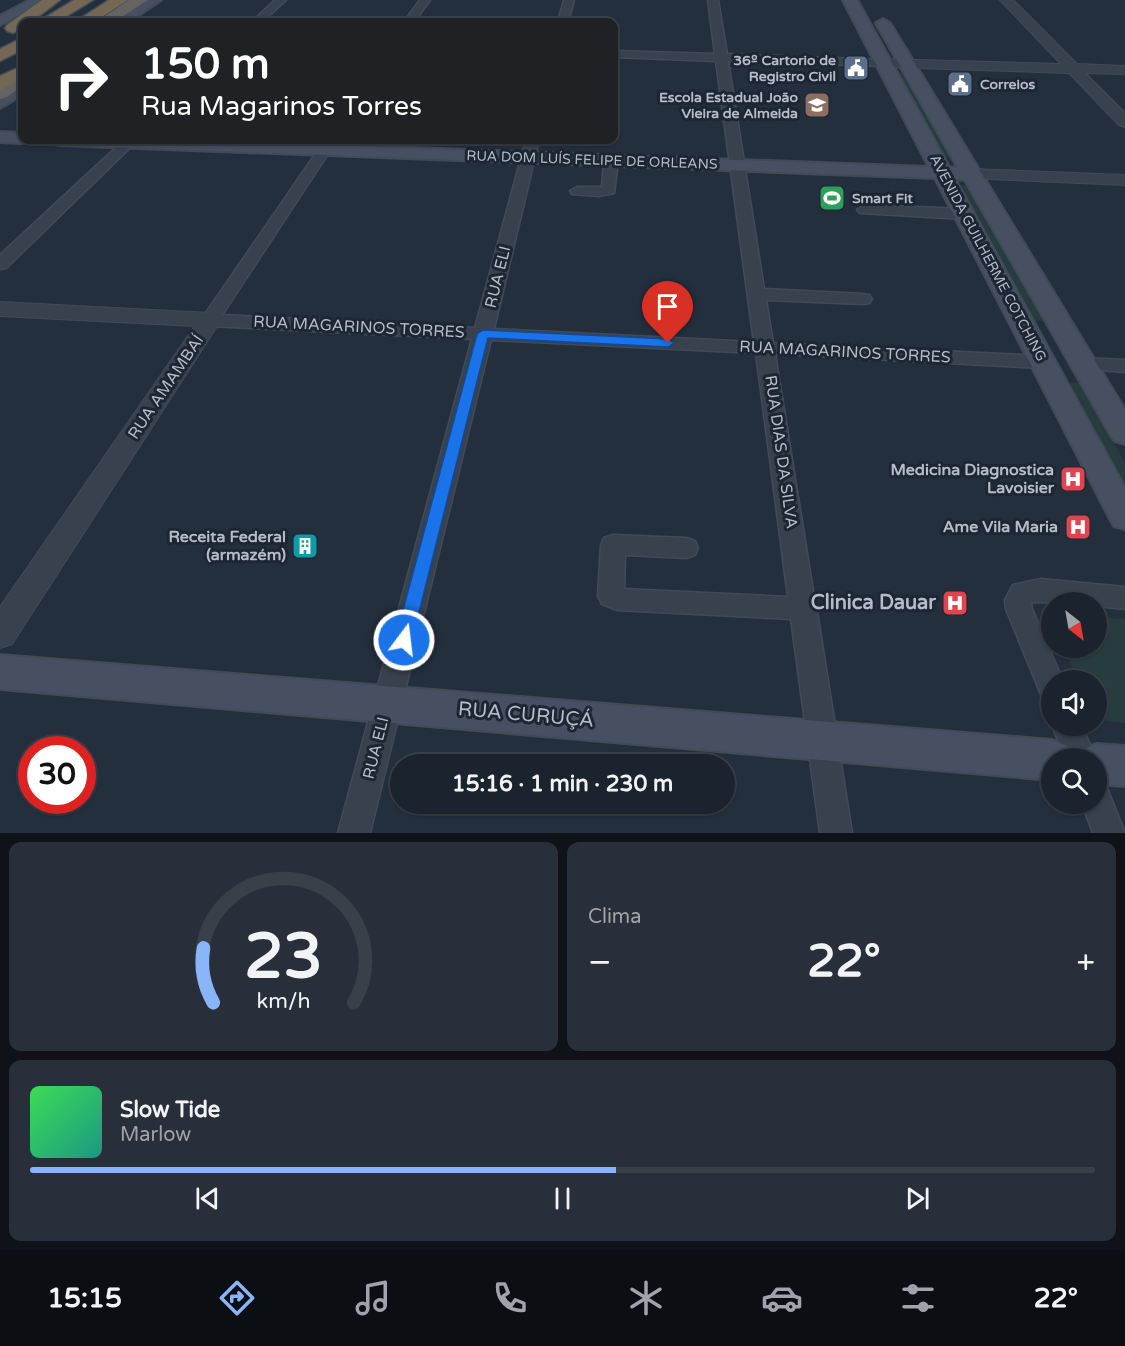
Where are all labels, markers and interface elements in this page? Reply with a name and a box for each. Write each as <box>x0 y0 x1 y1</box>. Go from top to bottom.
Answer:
text: 150 m <box>141 39 270 90</box>
icon: right <box>42 42 120 120</box>
place label: 36º Cartorio de Registro Civil <box>733 52 836 85</box>
public building icon: 36º Cartorio de Registro Civil <box>841 53 871 83</box>
public building icon: Correios <box>945 69 975 99</box>
place label: Correios <box>980 76 1035 93</box>
place label: Escola Estadual João Vieira de Almeida <box>659 89 798 122</box>
text: Rua Magarinos Torres <box>141 90 422 123</box>
school or university icon: Escola Estadual João Vieira de Almeida <box>802 90 832 120</box>
street label: RUA DOM LUÍS FELIPE DE ORLEANS <box>466 147 718 173</box>
street label: AVENIDA GUILHERME COTCHING <box>926 152 1050 364</box>
sports icon: Smart Fit <box>817 183 847 213</box>
place label: Smart Fit <box>852 190 913 207</box>
street label: RUA ELI <box>481 244 515 310</box>
pin <box>642 281 693 343</box>
icon: arrive <box>651 290 684 323</box>
street label: RUA MAGARINOS TORRES <box>253 311 465 343</box>
street label: RUA AMAMBAÍ <box>124 331 208 443</box>
street label: RUA MAGARINOS TORRES <box>739 336 951 368</box>
street label: RUA DIAS DA SILVA <box>760 374 802 530</box>
place label: Medicina Diagnostica Lavoisier <box>891 460 1055 498</box>
hospital icon: Medicina Diagnostica Lavoisier <box>1058 464 1088 494</box>
hospital icon: Ame Vila Maria <box>1063 512 1093 542</box>
place label: Ame Vila Maria <box>943 517 1058 537</box>
place label: Receita Federal (armazém) <box>168 527 286 565</box>
building icon: Receita Federal (armazém) <box>290 531 320 561</box>
hospital icon: Clinica Dauar <box>940 588 970 618</box>
place label: Clinica Dauar <box>811 591 936 615</box>
north arrow <box>1041 592 1107 658</box>
map controls <box>1041 592 1107 814</box>
position arrow <box>372 608 436 672</box>
button: sound <box>1041 670 1107 736</box>
street label: RUA CURUÇÁ <box>457 696 595 733</box>
street label: RUA ELI <box>359 715 393 781</box>
speed limit sign: 30 <box>18 736 96 814</box>
button: search <box>1041 748 1107 814</box>
text: 15:16 · 1 min · 230 m <box>452 771 673 797</box>
text: Clima <box>588 905 641 929</box>
text: 23 <box>244 920 323 995</box>
text: 22° <box>807 935 881 989</box>
text: − <box>588 943 612 982</box>
text: + <box>1076 943 1095 982</box>
text: km/h <box>257 989 310 1015</box>
text: Slow Tide <box>120 1097 220 1123</box>
text: Marlow <box>120 1123 191 1147</box>
icon: previous <box>191 1182 224 1215</box>
icon: pause <box>546 1182 579 1215</box>
icon: next <box>901 1182 934 1215</box>
icon: directions <box>216 1277 258 1319</box>
icon: music <box>352 1277 394 1319</box>
icon: phone <box>489 1277 531 1319</box>
icon: climate <box>625 1277 667 1319</box>
icon: car <box>761 1277 803 1319</box>
icon: filters <box>897 1277 939 1319</box>
text: 15:15 <box>47 1282 122 1315</box>
text: 22° <box>1034 1282 1078 1315</box>

